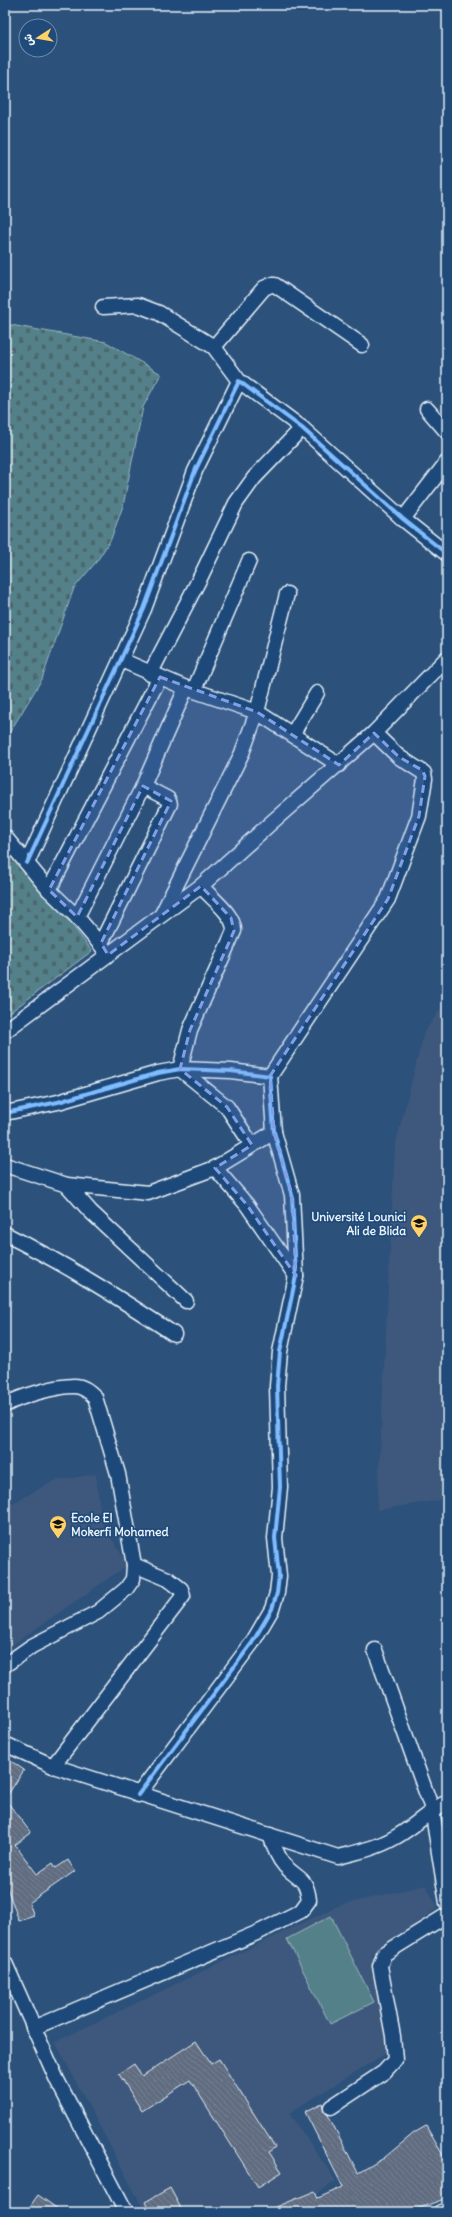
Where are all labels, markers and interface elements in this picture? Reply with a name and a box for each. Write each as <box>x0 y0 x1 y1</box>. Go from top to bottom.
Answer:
north arrow <box>18 18 58 58</box>
text: ش <box>20 33 36 47</box>
place label: Université Lounici Ali de Blida <box>311 1209 406 1238</box>
school or university icon: Université Lounici Ali de Blida <box>409 1213 429 1238</box>
place label: Ecole El Mokerfi Mohamed <box>71 1510 168 1539</box>
school or university icon: Ecole El Mokerfi Mohamed <box>48 1514 68 1539</box>

